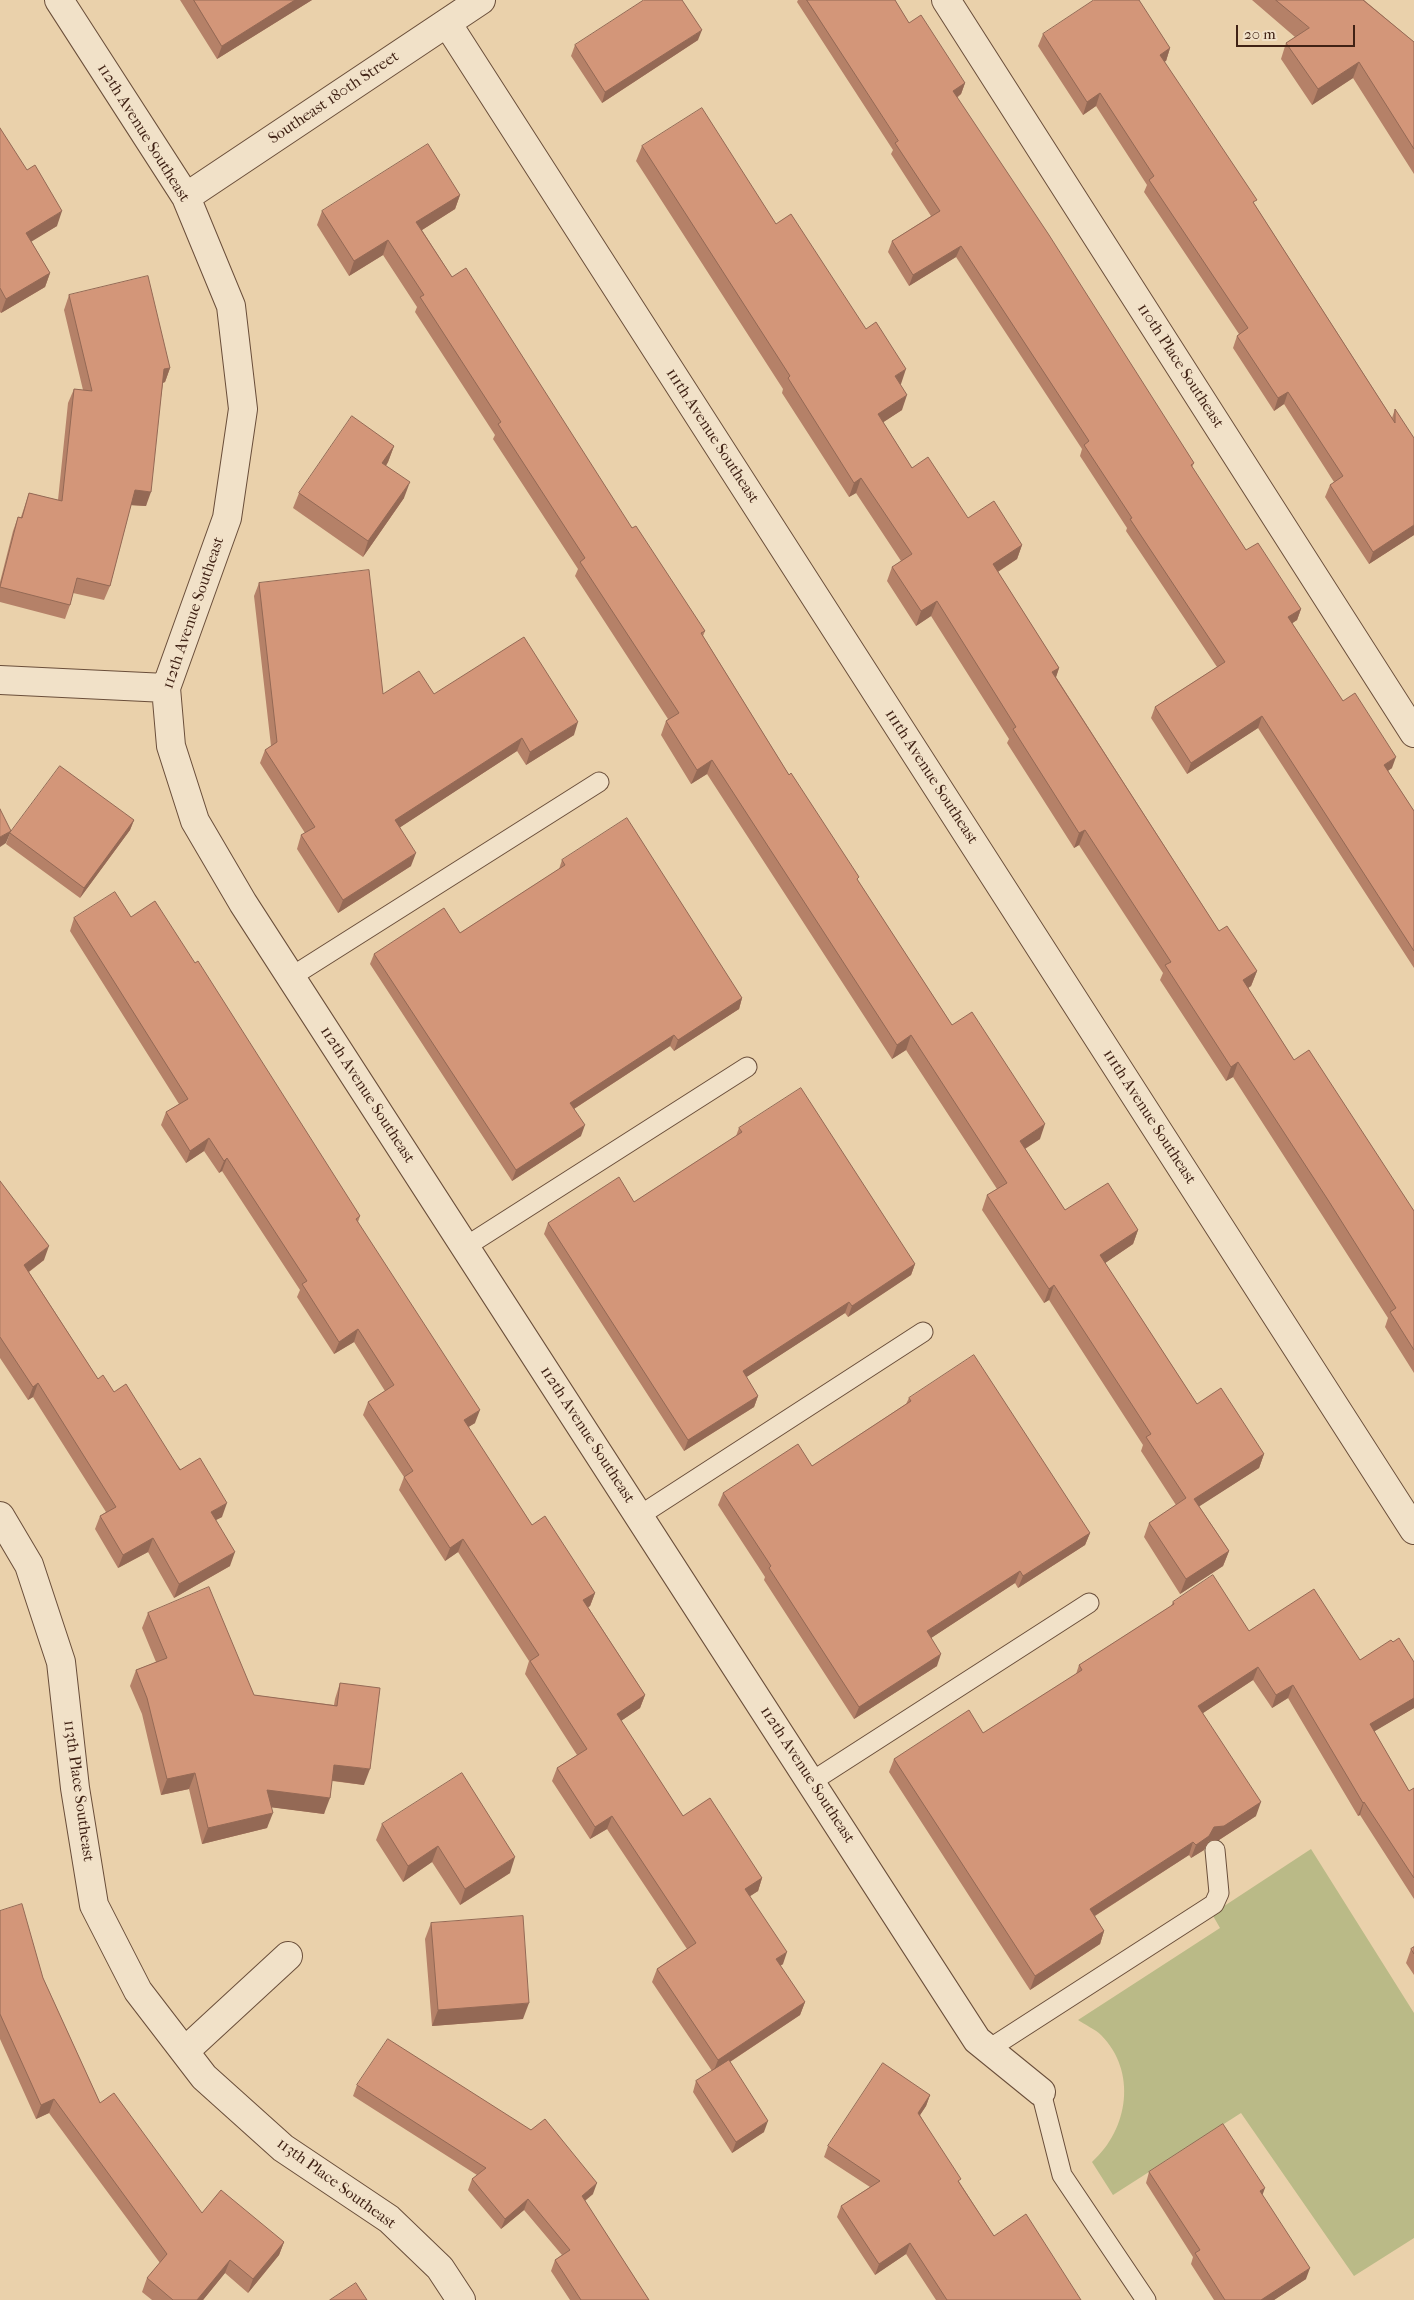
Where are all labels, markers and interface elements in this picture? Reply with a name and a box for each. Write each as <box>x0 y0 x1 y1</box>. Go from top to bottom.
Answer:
scale bar <box>1239 15 1358 47</box>
text: 20 m <box>1244 25 1276 43</box>
street label: Southeast 180th Street <box>265 47 403 149</box>
street label: 112th Avenue Southeast <box>93 60 193 206</box>
street label: 110th Place Southeast <box>1132 300 1228 432</box>
street label: 111th Avenue Southeast <box>661 365 763 507</box>
street label: 112th Avenue Southeast <box>159 534 229 692</box>
street label: 111th Avenue Southeast <box>880 706 982 848</box>
street label: 112th Avenue Southeast <box>315 1023 419 1167</box>
street label: 111th Avenue Southeast <box>1098 1046 1200 1188</box>
street label: 112th Avenue Southeast <box>535 1363 639 1507</box>
street label: 112th Avenue Southeast <box>755 1703 859 1847</box>
street label: 113th Place Southeast <box>59 1719 97 1863</box>
street label: 113th Place Southeast <box>273 2134 399 2234</box>

